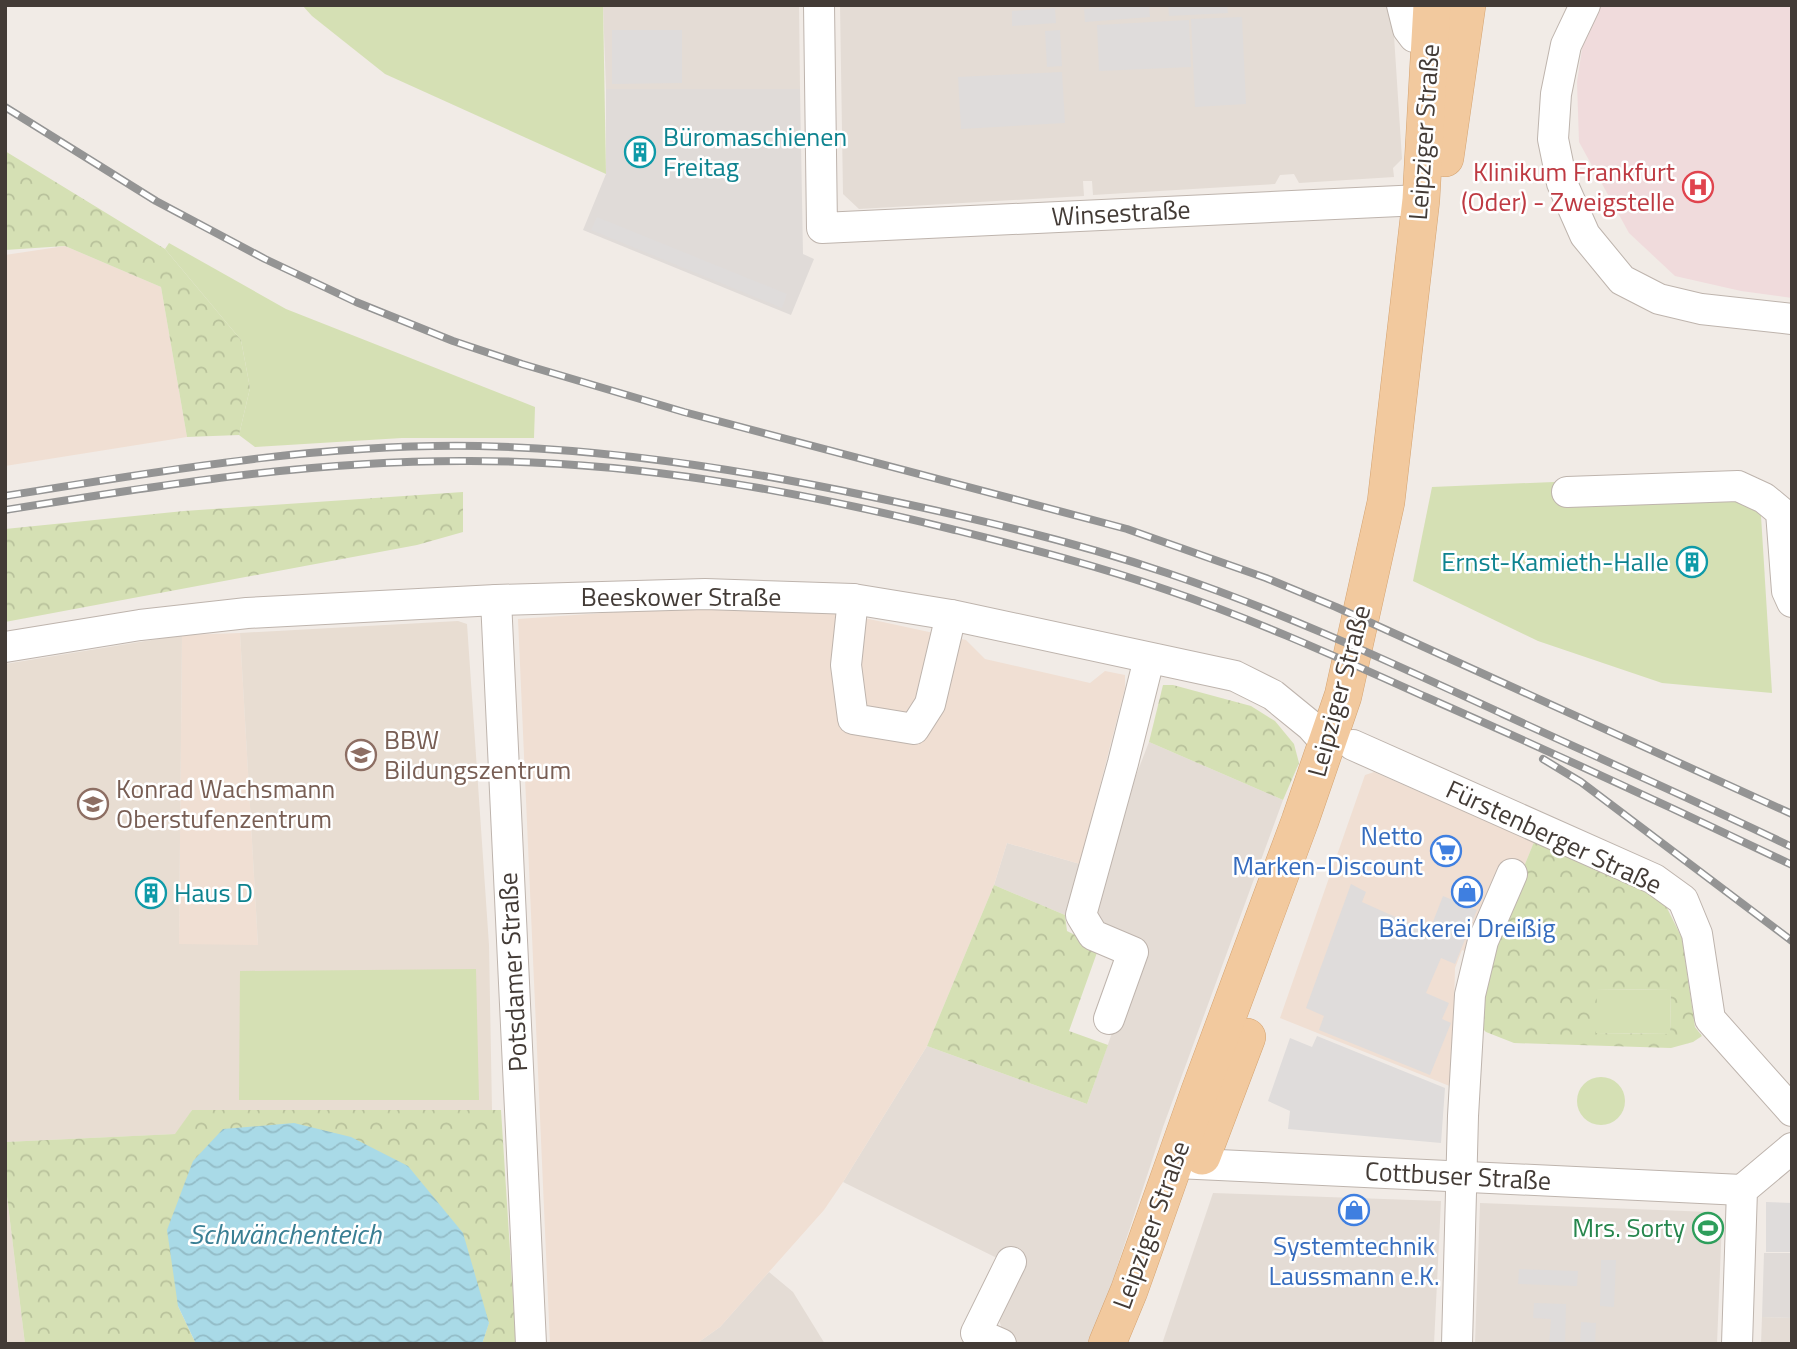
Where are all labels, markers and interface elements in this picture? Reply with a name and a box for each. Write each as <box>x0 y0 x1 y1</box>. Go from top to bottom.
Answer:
street label: Leipziger Straße <box>1398 43 1449 221</box>
place label: Büromaschienen Freitag <box>663 117 847 186</box>
building icon: Büromaschienen Freitag <box>623 135 657 169</box>
place label: Klinikum Frankfurt (Oder) - Zweigstelle <box>1461 152 1675 221</box>
hospital icon: Klinikum Frankfurt (Oder) - Zweigstelle <box>1681 170 1715 204</box>
street label: Winsestraße <box>1050 189 1192 236</box>
place label: Ernst-Kamieth-Halle <box>1441 542 1669 581</box>
building icon: Ernst-Kamieth-Halle <box>1675 545 1709 579</box>
street label: Beeskower Straße <box>581 577 781 616</box>
street label: Leipziger Straße <box>1297 601 1380 781</box>
place label: BBW Bildungszentrum <box>384 720 571 789</box>
school or university icon: BBW Bildungszentrum <box>344 738 378 772</box>
place label: Konrad Wachsmann Oberstufenzentrum <box>116 769 335 838</box>
street label: Fürstenberger Straße <box>1440 769 1669 904</box>
school or university icon: Konrad Wachsmann Oberstufenzentrum <box>76 787 110 821</box>
place label: Netto Marken-Discount <box>1232 816 1423 885</box>
supermarket icon: Netto Marken-Discount <box>1429 834 1463 868</box>
street label: Potsdamer Straße <box>488 871 537 1073</box>
place label: Haus D <box>174 873 253 912</box>
shop icon: Bäckerei Dreißig <box>1450 875 1484 909</box>
building icon: Haus D <box>134 876 168 910</box>
place label: Bäckerei Dreißig <box>1378 908 1556 947</box>
street label: Leipziger Straße <box>1102 1135 1199 1314</box>
street label: Cottbuser Straße <box>1364 1151 1552 1200</box>
shop icon: Systemtechnik Laussmann e.K. <box>1337 1193 1371 1227</box>
place label: Mrs. Sorty <box>1572 1208 1685 1247</box>
sports icon: Mrs. Sorty <box>1691 1211 1725 1245</box>
water label: Schwänchenteich <box>189 1212 382 1255</box>
place label: Systemtechnik Laussmann e.K. <box>1268 1226 1440 1295</box>

